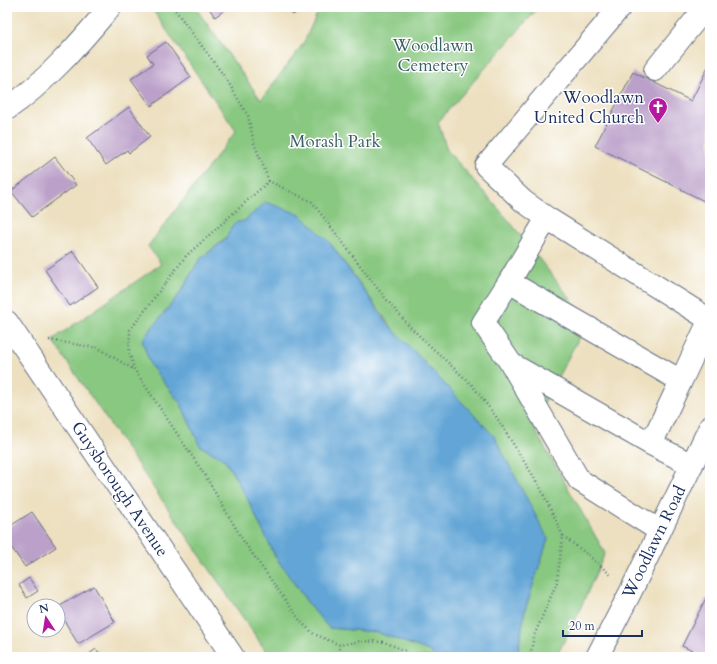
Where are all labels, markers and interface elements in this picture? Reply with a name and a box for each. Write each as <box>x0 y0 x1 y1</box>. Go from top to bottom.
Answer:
park label: Woodlawn Cemetery <box>391 34 474 77</box>
place label: Woodlawn United Church <box>534 86 645 129</box>
church icon: Woodlawn United Church <box>647 96 669 124</box>
park label: Morash Park <box>289 130 381 153</box>
street label: Guysborough Avenue <box>66 417 174 561</box>
street label: Woodlawn Road <box>616 482 691 603</box>
north arrow <box>26 598 66 638</box>
text: N <box>38 600 51 617</box>
scale bar <box>563 612 642 638</box>
text: 20 m <box>569 618 596 634</box>

